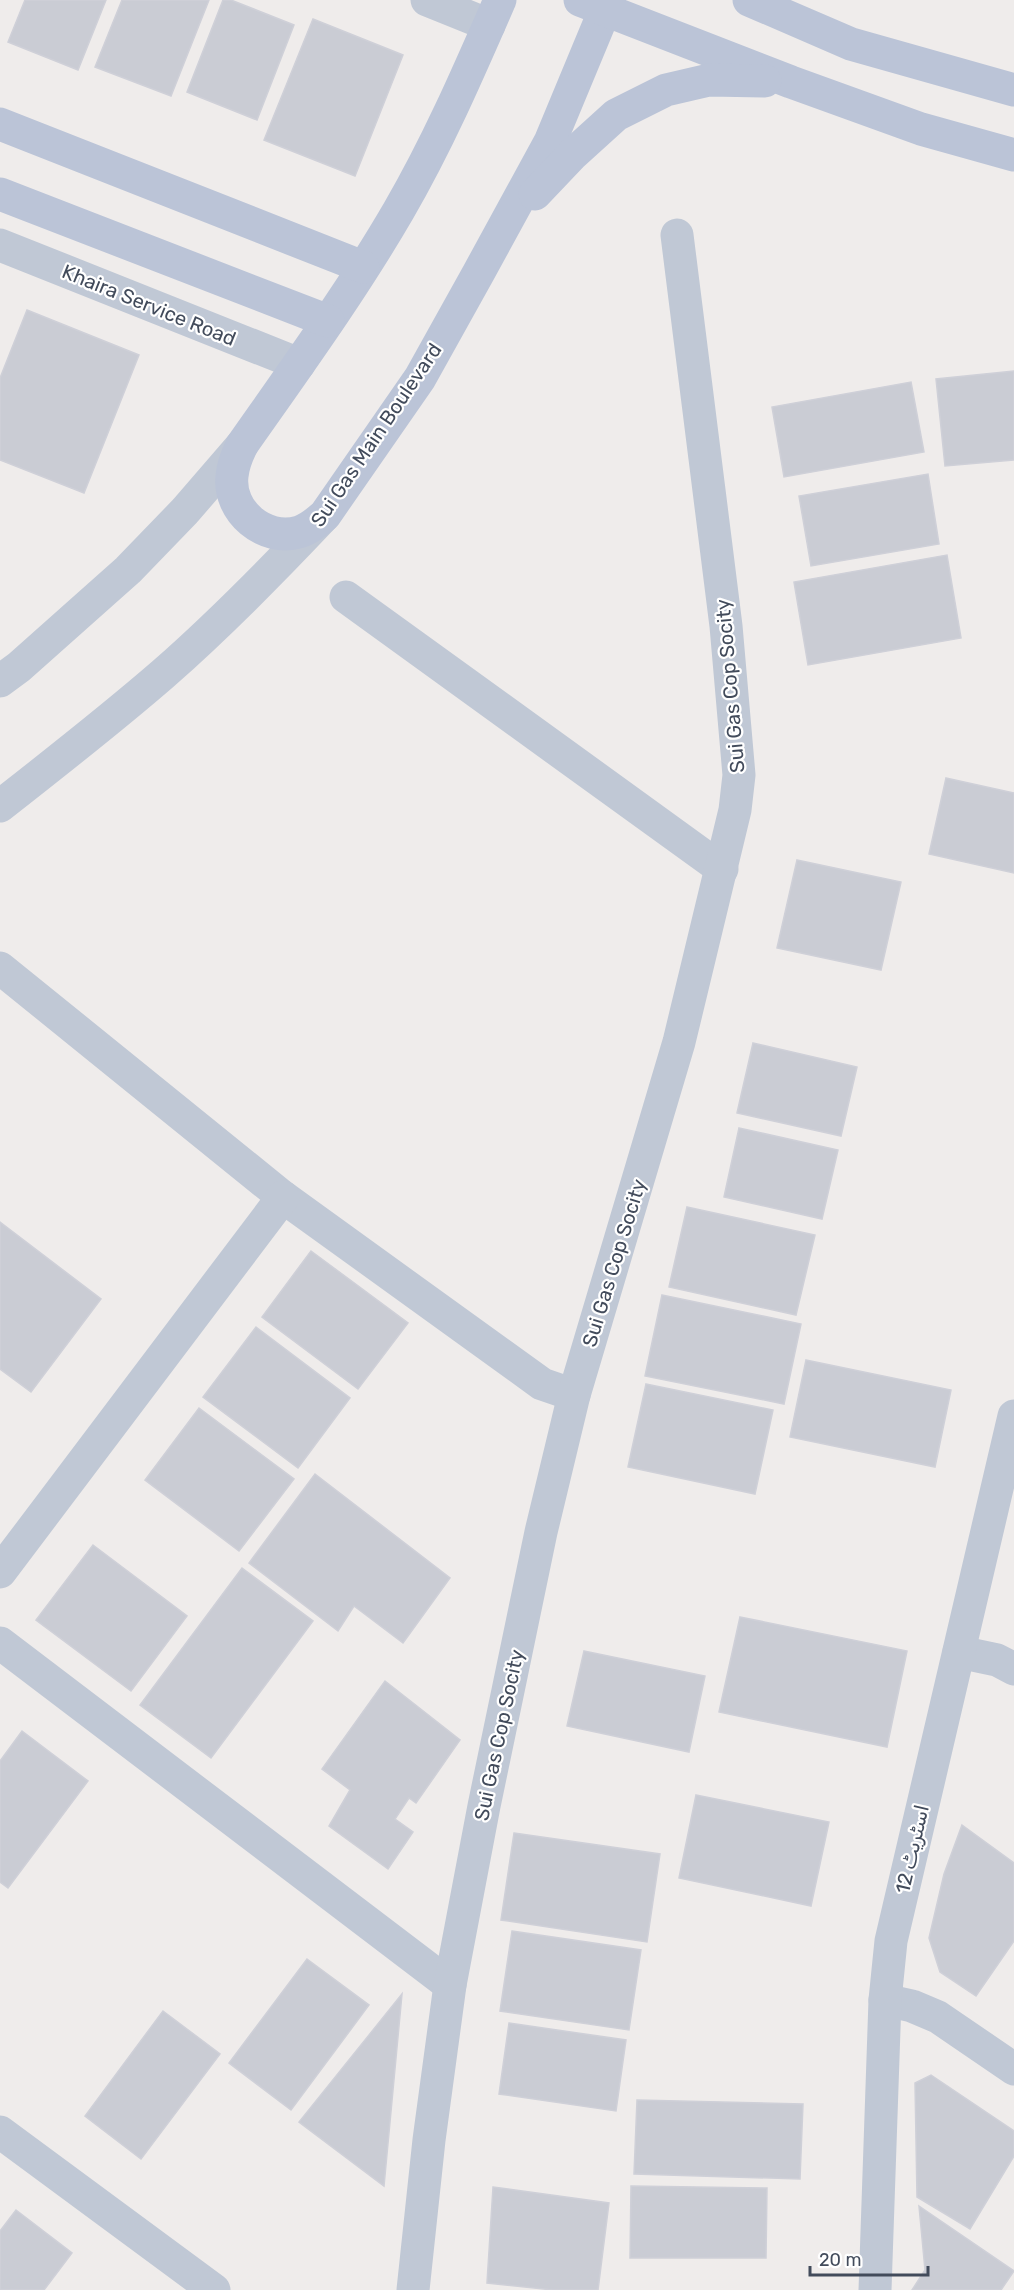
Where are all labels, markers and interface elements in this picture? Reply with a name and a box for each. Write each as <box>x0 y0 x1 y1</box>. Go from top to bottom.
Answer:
street label: Khaira Service Road <box>59 259 239 351</box>
street label: Sui Gas Main Boulevard <box>306 339 446 531</box>
street label: Sui Gas Cop Socity <box>710 598 750 774</box>
street label: Sui Gas Cop Socity <box>577 1176 651 1350</box>
street label: Sui Gas Cop Socity <box>469 1647 529 1823</box>
street label: اسٹریٹ 12 <box>890 1802 934 1896</box>
scale bar <box>810 2239 928 2277</box>
text: 20 m <box>819 2249 861 2271</box>

